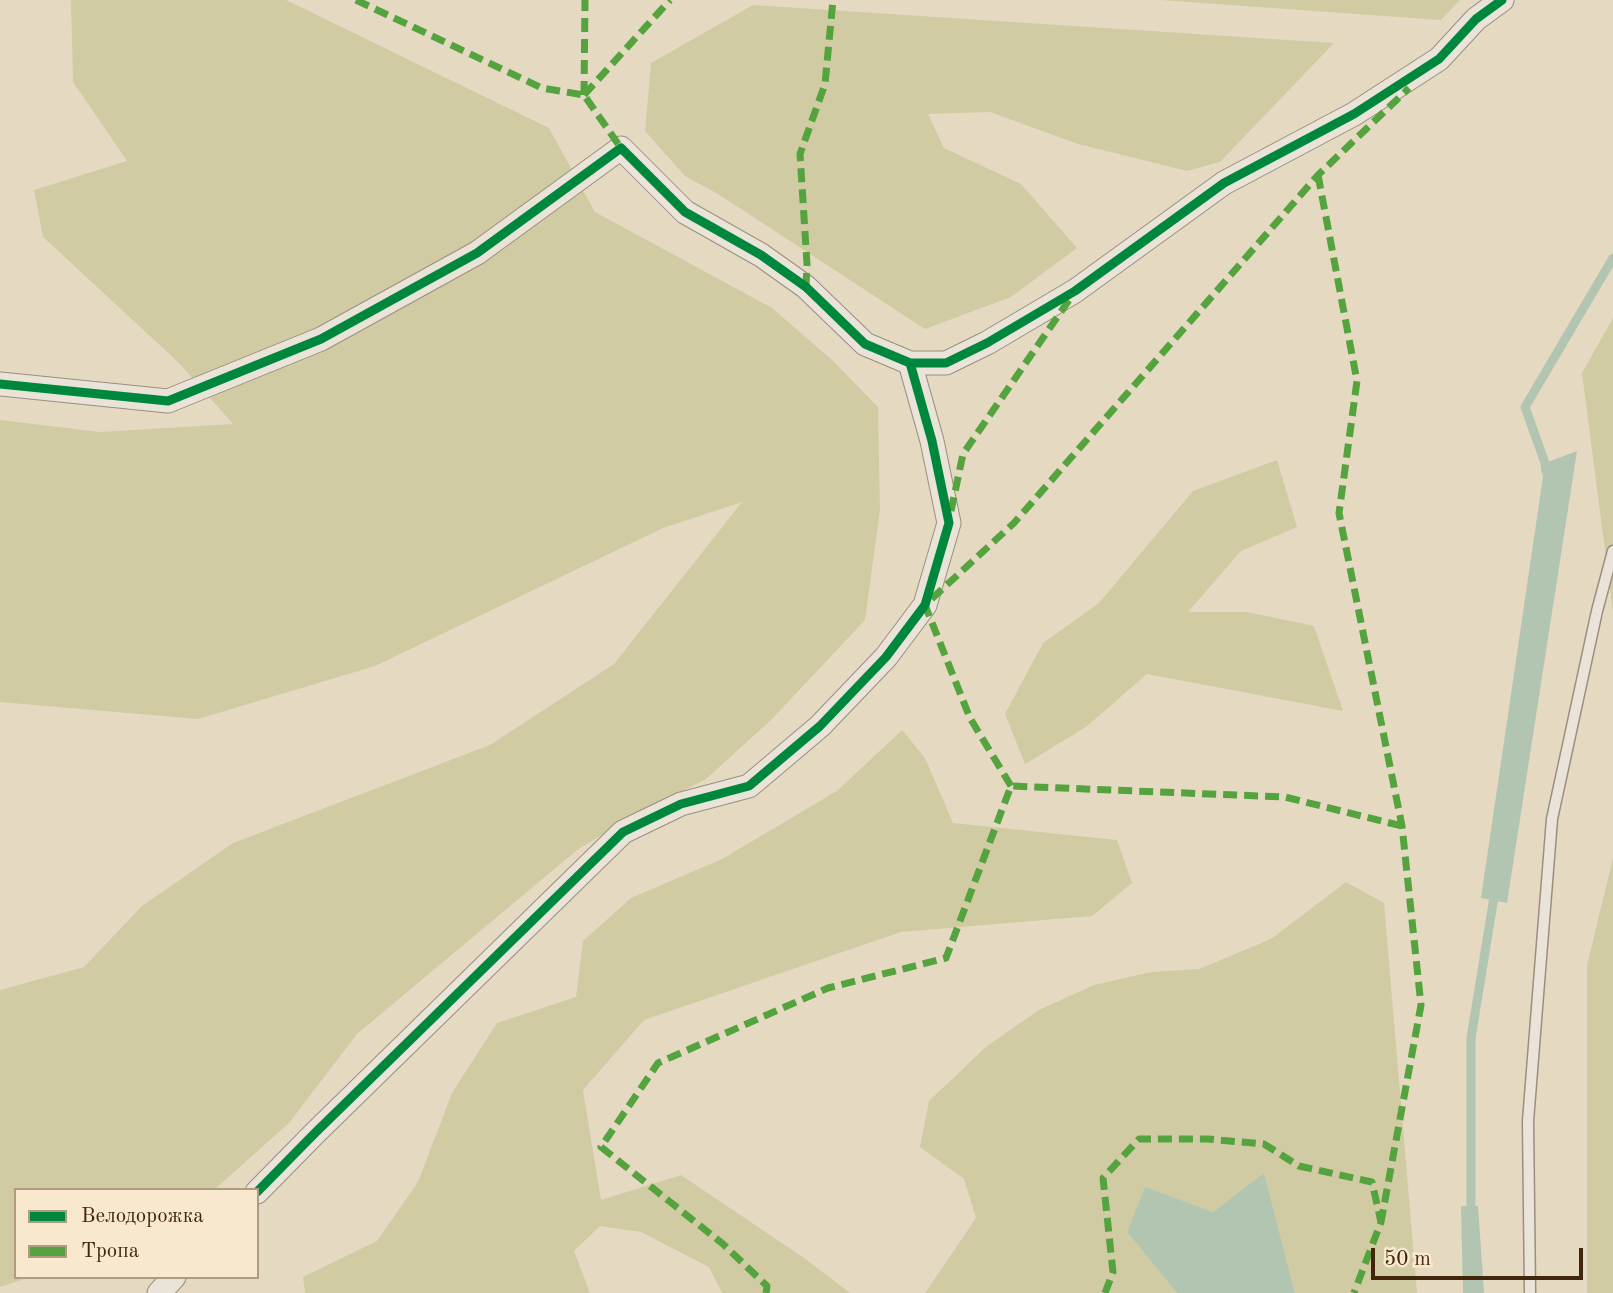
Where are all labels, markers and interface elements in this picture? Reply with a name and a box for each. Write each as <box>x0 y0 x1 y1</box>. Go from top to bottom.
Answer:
legend <box>14 1188 259 1279</box>
text: Велодорожка <box>81 1206 204 1227</box>
scale bar <box>1375 1234 1587 1278</box>
text: Тропа <box>81 1241 139 1262</box>
text: 50 m <box>1384 1249 1431 1270</box>

